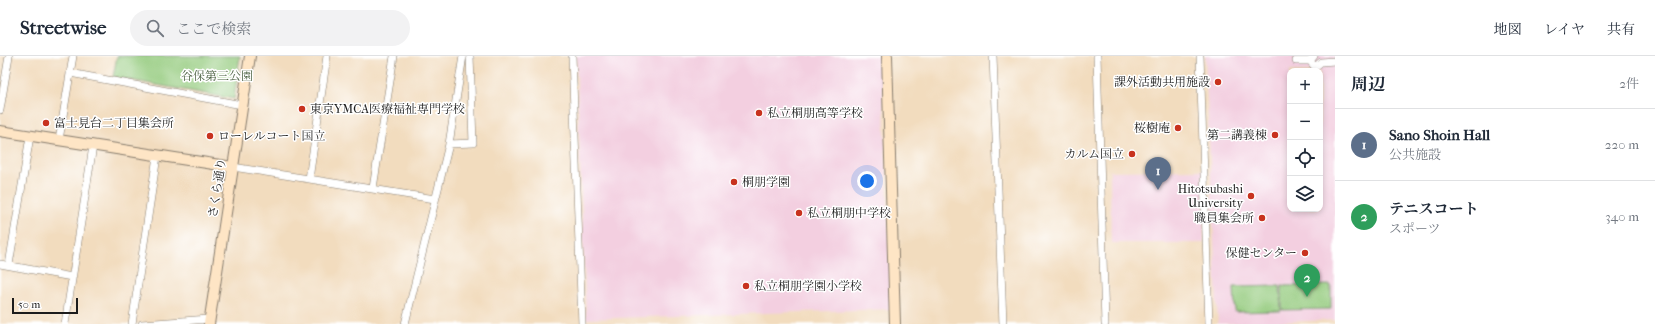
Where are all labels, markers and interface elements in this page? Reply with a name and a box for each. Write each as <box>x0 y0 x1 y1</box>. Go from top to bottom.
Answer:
search box <box>130 10 410 46</box>
text: Streetwise <box>20 17 106 39</box>
icon: search <box>144 17 166 39</box>
text: ここで検索 <box>176 20 251 38</box>
text: 地図 <box>1494 21 1522 38</box>
text: レイヤ <box>1544 21 1585 38</box>
text: 共有 <box>1607 21 1635 38</box>
map controls <box>1287 68 1323 212</box>
button: + <box>1287 68 1323 104</box>
park label: 谷保第三公園 <box>181 69 253 83</box>
text: 周辺 <box>1351 74 1385 94</box>
place label: 課外活動共用施設 <box>1114 75 1210 89</box>
text: 2件 <box>1619 76 1639 91</box>
marker: 課外活動共用施設 <box>1213 77 1223 87</box>
place label: 東京YMCA医療福祉専門学校 <box>310 102 465 116</box>
marker: 東京YMCA医療福祉専門学校 <box>297 104 307 114</box>
button: − <box>1287 104 1323 140</box>
place label: 私立桐朋高等学校 <box>767 106 863 120</box>
marker: 私立桐朋高等学校 <box>754 108 764 118</box>
place label: 富士見台二丁目集会所 <box>54 116 174 130</box>
marker: 富士見台二丁目集会所 <box>41 118 51 128</box>
place label: 桜樹庵 <box>1134 121 1170 135</box>
marker: 桜樹庵 <box>1173 123 1183 133</box>
text: Sano Shoin Hall <box>1389 126 1490 144</box>
place label: 第二講義棟 <box>1207 128 1267 142</box>
place label: ローレルコート国立 <box>218 129 325 143</box>
marker: 第二講義棟 <box>1270 130 1280 140</box>
marker: ローレルコート国立 <box>205 131 215 141</box>
text: 1 <box>1362 137 1366 152</box>
text: 220 m <box>1605 137 1639 152</box>
button: locate <box>1287 140 1323 176</box>
place label: カルム国立 <box>1064 147 1124 161</box>
text: 公共施設 <box>1389 147 1441 162</box>
marker: カルム国立 <box>1127 149 1137 159</box>
street label: さくら通り <box>205 157 229 219</box>
pin: 1 <box>1145 157 1171 190</box>
your location <box>857 171 877 191</box>
place label: 桐朋学園 <box>742 175 790 189</box>
button: layers <box>1287 176 1323 212</box>
marker: 桐朋学園 <box>729 177 739 187</box>
place label: Hitotsubashi University <box>1178 182 1244 210</box>
marker: Hitotsubashi University <box>1246 191 1256 201</box>
text: テニスコート <box>1389 200 1478 218</box>
place label: 私立桐朋中学校 <box>807 206 891 220</box>
marker: 私立桐朋中学校 <box>794 208 804 218</box>
text: 2 <box>1361 209 1367 224</box>
text: 340 m <box>1605 209 1639 224</box>
place label: 職員集会所 <box>1194 211 1254 225</box>
marker: 職員集会所 <box>1257 213 1267 223</box>
text: スポーツ <box>1389 221 1440 236</box>
place label: 保健センター <box>1225 246 1297 260</box>
marker: 保健センター <box>1300 248 1310 258</box>
pin: 2 <box>1294 264 1320 297</box>
place label: 私立桐朋学園小学校 <box>754 279 862 293</box>
marker: 私立桐朋学園小学校 <box>741 281 751 291</box>
scale bar <box>12 296 78 315</box>
text: 50 m <box>18 298 40 311</box>

